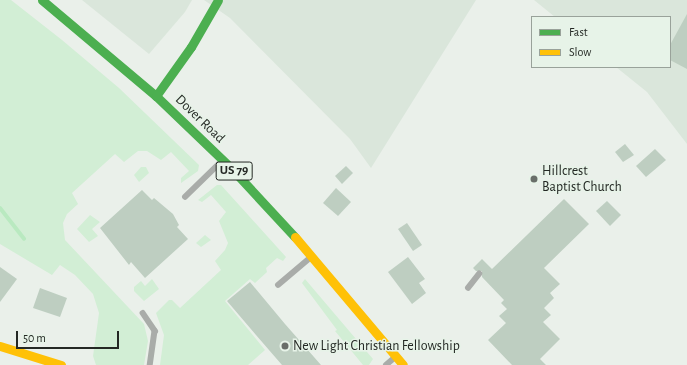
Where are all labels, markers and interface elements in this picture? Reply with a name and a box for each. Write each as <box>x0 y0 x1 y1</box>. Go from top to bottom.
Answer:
legend <box>531 16 671 68</box>
text: Fast <box>569 26 588 38</box>
text: Slow <box>569 46 591 58</box>
street label: Dover Road <box>172 91 228 147</box>
road number: US 79 <box>215 160 253 182</box>
place label: Hillcrest Baptist Church <box>542 163 622 196</box>
marker: Hillcrest Baptist Church <box>529 174 539 184</box>
scale bar <box>18 323 121 349</box>
text: 50 m <box>23 332 46 344</box>
place label: New Light Christian Fellowship <box>293 338 460 354</box>
marker: New Light Christian Fellowship <box>280 341 290 351</box>

